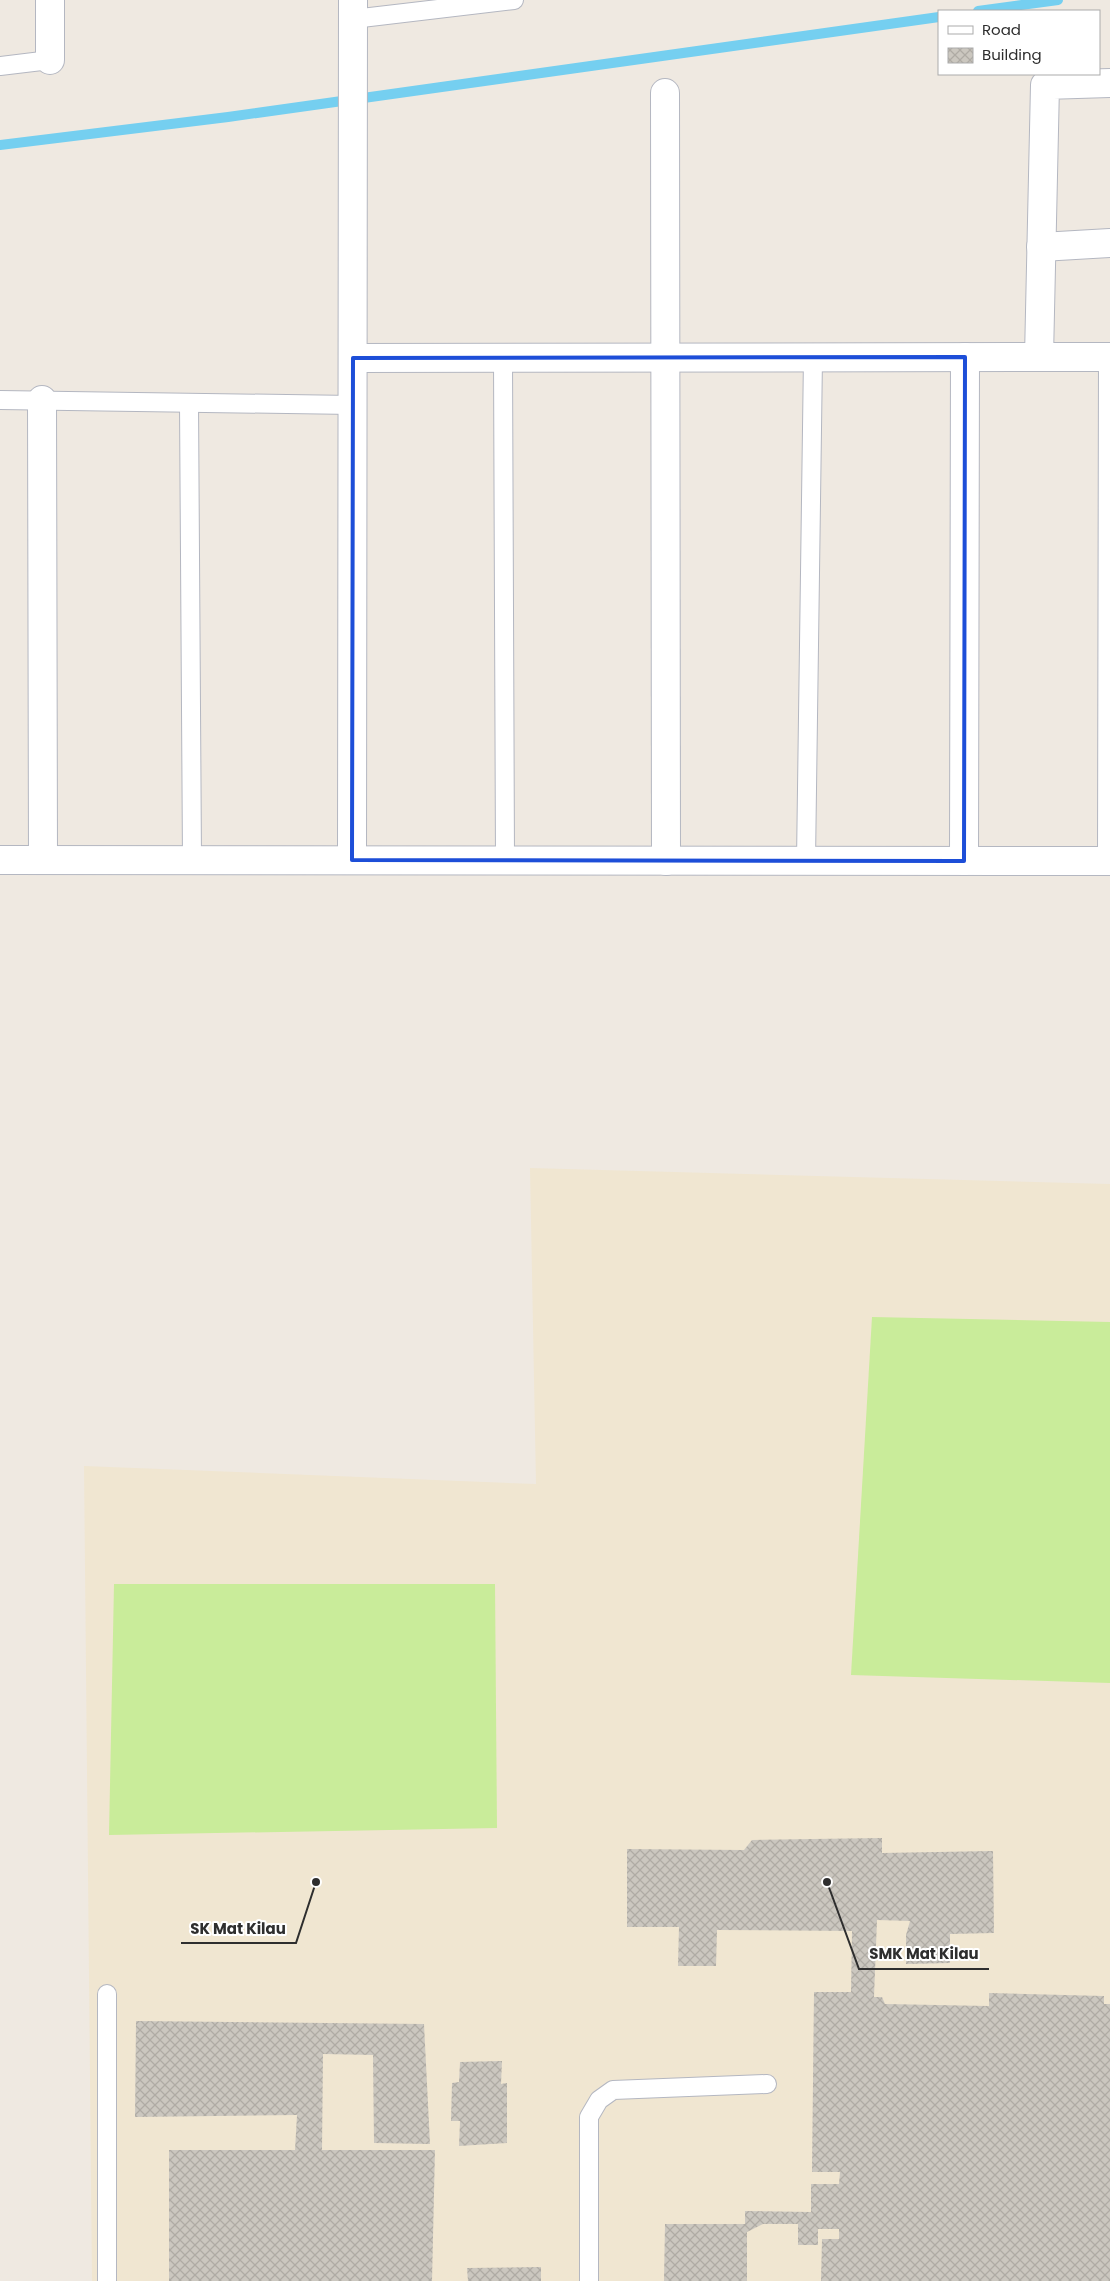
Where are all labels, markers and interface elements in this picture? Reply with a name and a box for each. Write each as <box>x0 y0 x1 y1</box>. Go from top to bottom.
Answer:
legend <box>938 10 1100 75</box>
text: Road <box>982 19 1021 40</box>
text: Building <box>982 44 1042 65</box>
callout: SK Mat Kilau <box>181 1913 296 1943</box>
text: SK Mat Kilau <box>190 1918 286 1939</box>
callout: SMK Mat Kilau <box>859 1939 989 1969</box>
text: SMK Mat Kilau <box>869 1943 979 1964</box>

